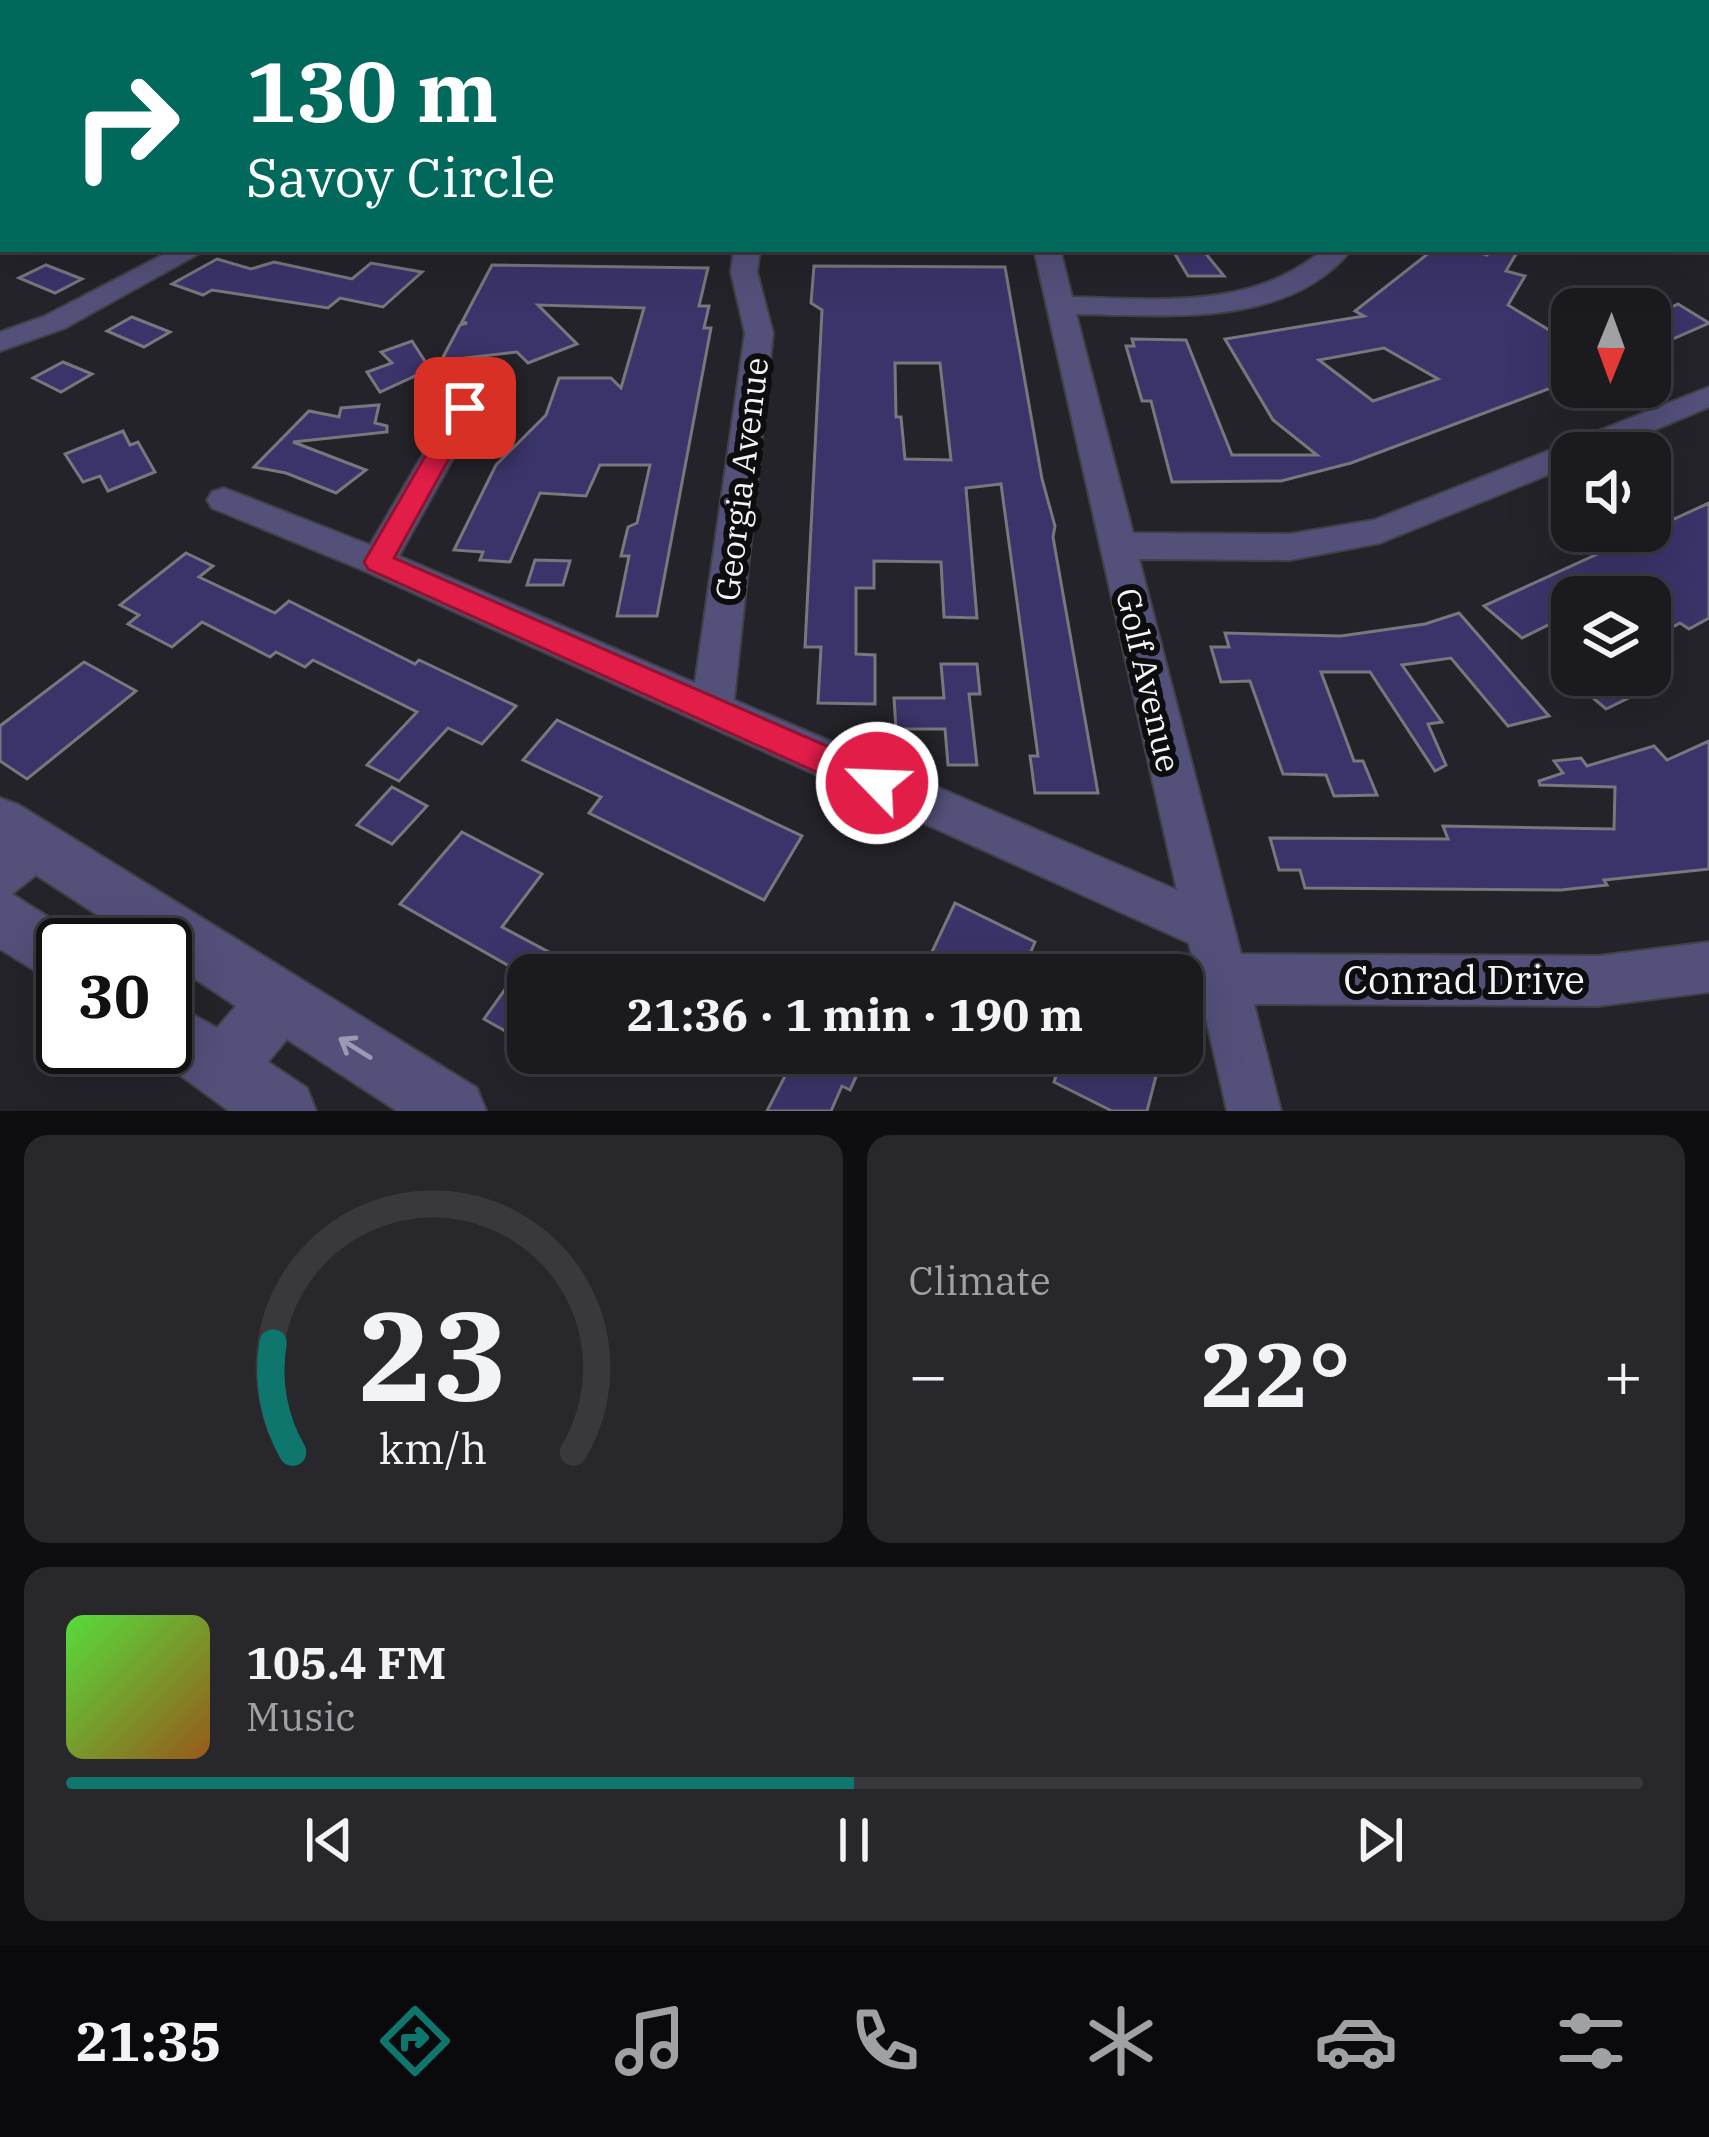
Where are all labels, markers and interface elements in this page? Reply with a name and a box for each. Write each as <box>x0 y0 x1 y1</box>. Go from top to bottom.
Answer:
text: 130 m <box>246 36 498 145</box>
icon: right <box>48 48 204 204</box>
text: Savoy Circle <box>246 142 555 212</box>
north arrow <box>1551 288 1671 408</box>
map controls <box>1551 288 1671 696</box>
street label: Georgia Avenue <box>705 355 777 603</box>
pin <box>414 357 516 459</box>
icon: arrive <box>432 375 498 441</box>
button: sound <box>1551 432 1671 552</box>
button: layers <box>1551 576 1671 696</box>
street label: Golf Avenue <box>1107 584 1191 776</box>
position arrow <box>814 720 940 846</box>
speed limit sign: 30 <box>36 918 192 1074</box>
street label: Conrad Drive <box>1343 954 1585 1005</box>
text: 21:36 · 1 min · 190 m <box>627 985 1083 1043</box>
one-way arrow <box>339 1036 373 1060</box>
text: Climate <box>909 1255 1051 1306</box>
text: 23 <box>358 1273 508 1435</box>
text: 22° <box>1201 1315 1351 1432</box>
text: − <box>909 1331 948 1417</box>
text: + <box>1603 1331 1643 1417</box>
text: km/h <box>379 1420 487 1476</box>
text: 105.4 FM <box>246 1633 446 1691</box>
text: Music <box>246 1691 356 1742</box>
icon: previous <box>296 1807 362 1873</box>
icon: pause <box>821 1807 887 1873</box>
icon: next <box>1347 1807 1413 1873</box>
icon: directions <box>373 1999 457 2083</box>
icon: music <box>608 1999 692 2083</box>
icon: phone <box>843 1999 927 2083</box>
icon: climate <box>1079 1999 1163 2083</box>
icon: car <box>1314 1999 1398 2083</box>
icon: filters <box>1549 1999 1633 2083</box>
text: 21:35 <box>76 2006 222 2076</box>

